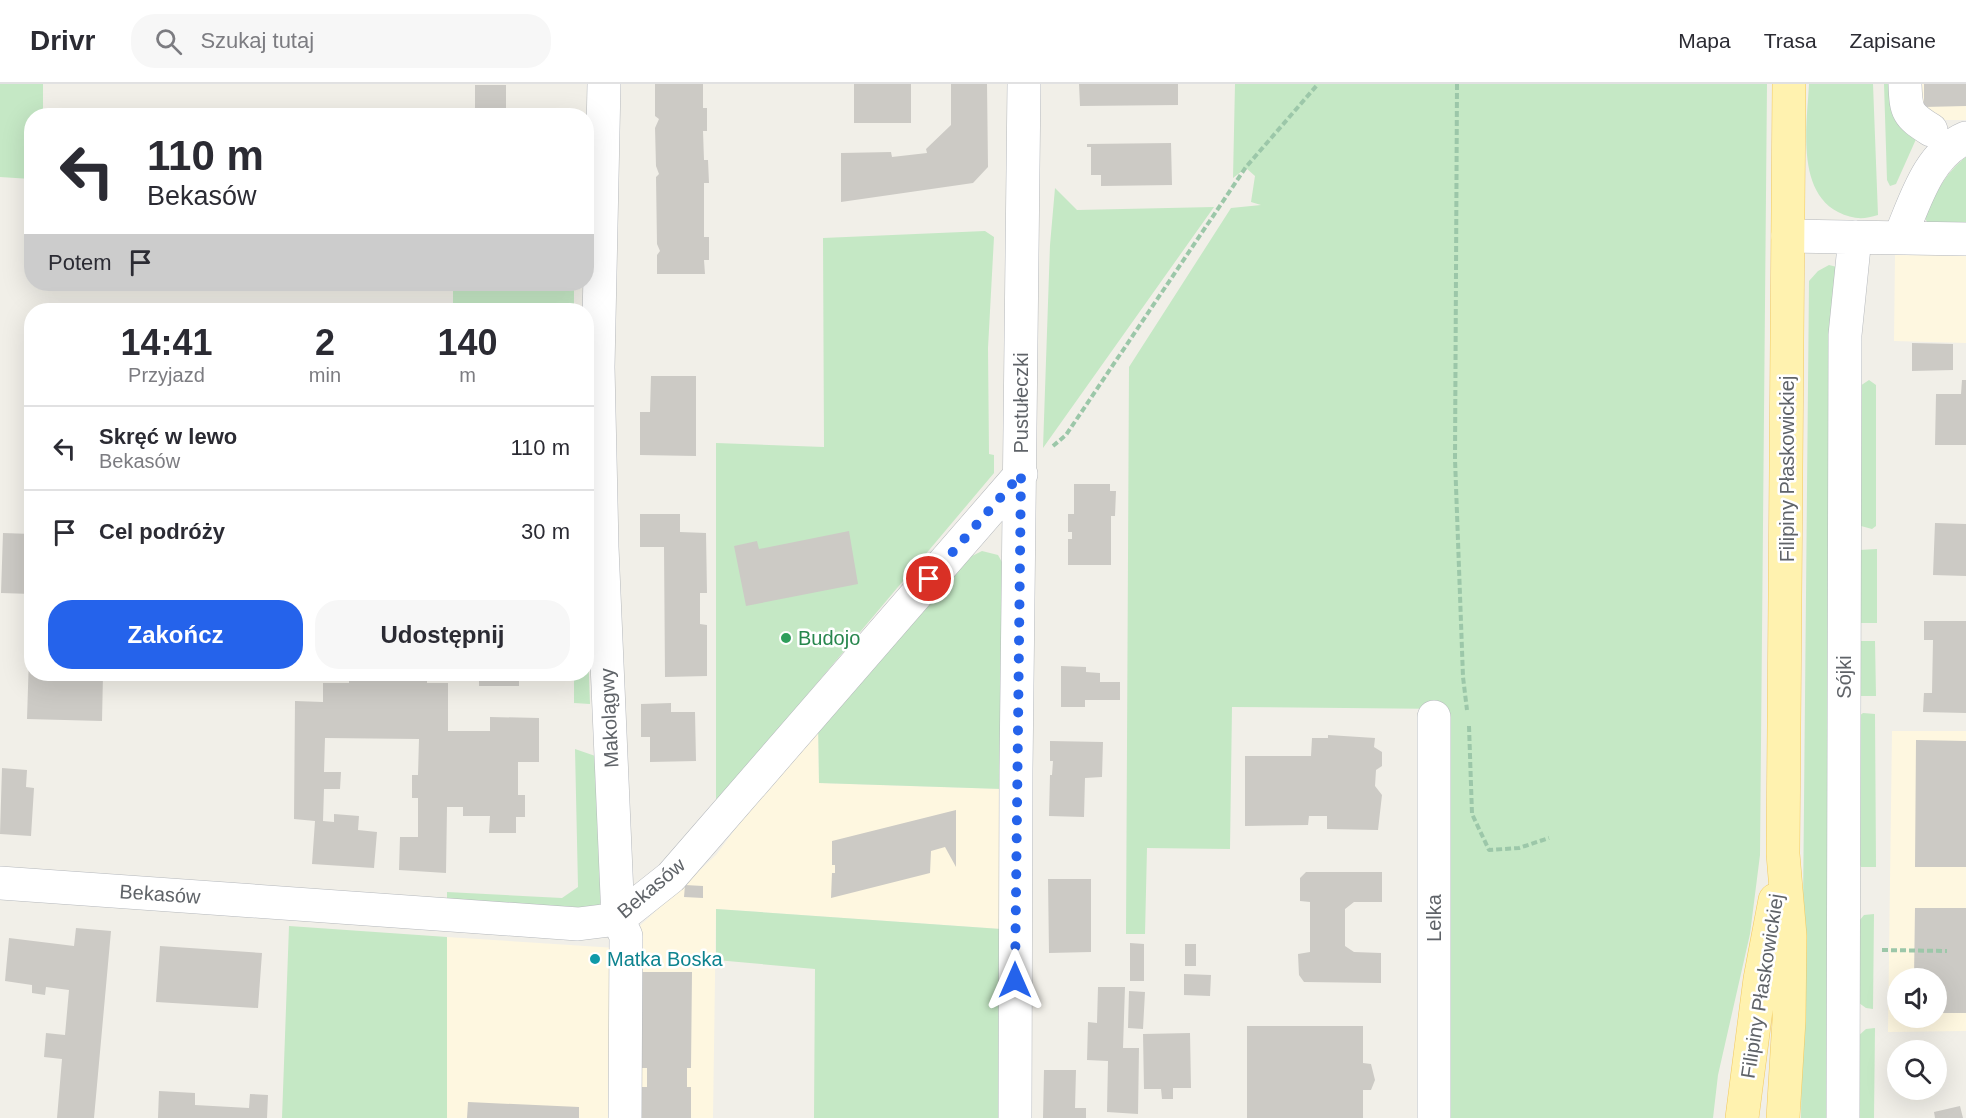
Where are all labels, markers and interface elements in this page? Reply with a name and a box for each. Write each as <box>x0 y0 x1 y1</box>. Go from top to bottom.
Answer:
search box <box>131 14 551 68</box>
text: Drivr <box>30 25 95 56</box>
icon: search <box>152 25 185 58</box>
text: Szukaj tutaj <box>200 28 314 53</box>
text: Mapa <box>1678 29 1731 52</box>
text: Trasa <box>1764 29 1817 52</box>
text: Zapisane <box>1850 29 1936 52</box>
icon: left <box>48 132 126 210</box>
text: 110 m <box>147 132 264 179</box>
text: Bekasów <box>147 181 257 211</box>
icon: arrive <box>124 246 157 279</box>
text: Potem <box>48 250 112 275</box>
text: 14:41 <box>120 322 212 363</box>
text: 2 <box>315 322 335 363</box>
text: 140 <box>437 322 498 363</box>
street label: Pustułeczki <box>1010 352 1032 454</box>
text: Przyjazd <box>128 364 205 386</box>
text: min <box>309 364 341 386</box>
text: m <box>459 364 476 386</box>
street label: Filipiny Płaskowickiej <box>1776 376 1798 562</box>
text: Skręć w lewo <box>99 424 237 449</box>
icon: left <box>48 432 81 465</box>
text: 110 m <box>510 435 570 460</box>
text: Bekasów <box>99 450 180 472</box>
icon: arrive <box>48 516 81 549</box>
text: Cel podróży <box>99 519 225 544</box>
text: 30 m <box>521 519 570 544</box>
pin <box>903 553 954 604</box>
icon: arrive <box>912 562 945 595</box>
button: Zakończ <box>48 600 303 669</box>
button: Udostępnij <box>315 600 570 669</box>
place label: Budojo <box>798 627 860 649</box>
marker: Budojo <box>779 631 793 645</box>
street label: Sójki <box>1833 655 1855 699</box>
street label: Makolągwy <box>595 667 623 769</box>
street label: Bekasów <box>613 853 690 923</box>
street label: Bekasów <box>119 880 202 908</box>
street label: Filipiny Płaskowickiej <box>1737 892 1787 1080</box>
street label: Lelka <box>1423 893 1445 942</box>
place label: Matka Boska <box>607 948 723 970</box>
position arrow <box>983 948 1047 1012</box>
marker: Matka Boska <box>588 952 602 966</box>
map controls <box>1887 968 1947 1100</box>
button: sound <box>1887 968 1947 1028</box>
button: search <box>1887 1040 1947 1100</box>

